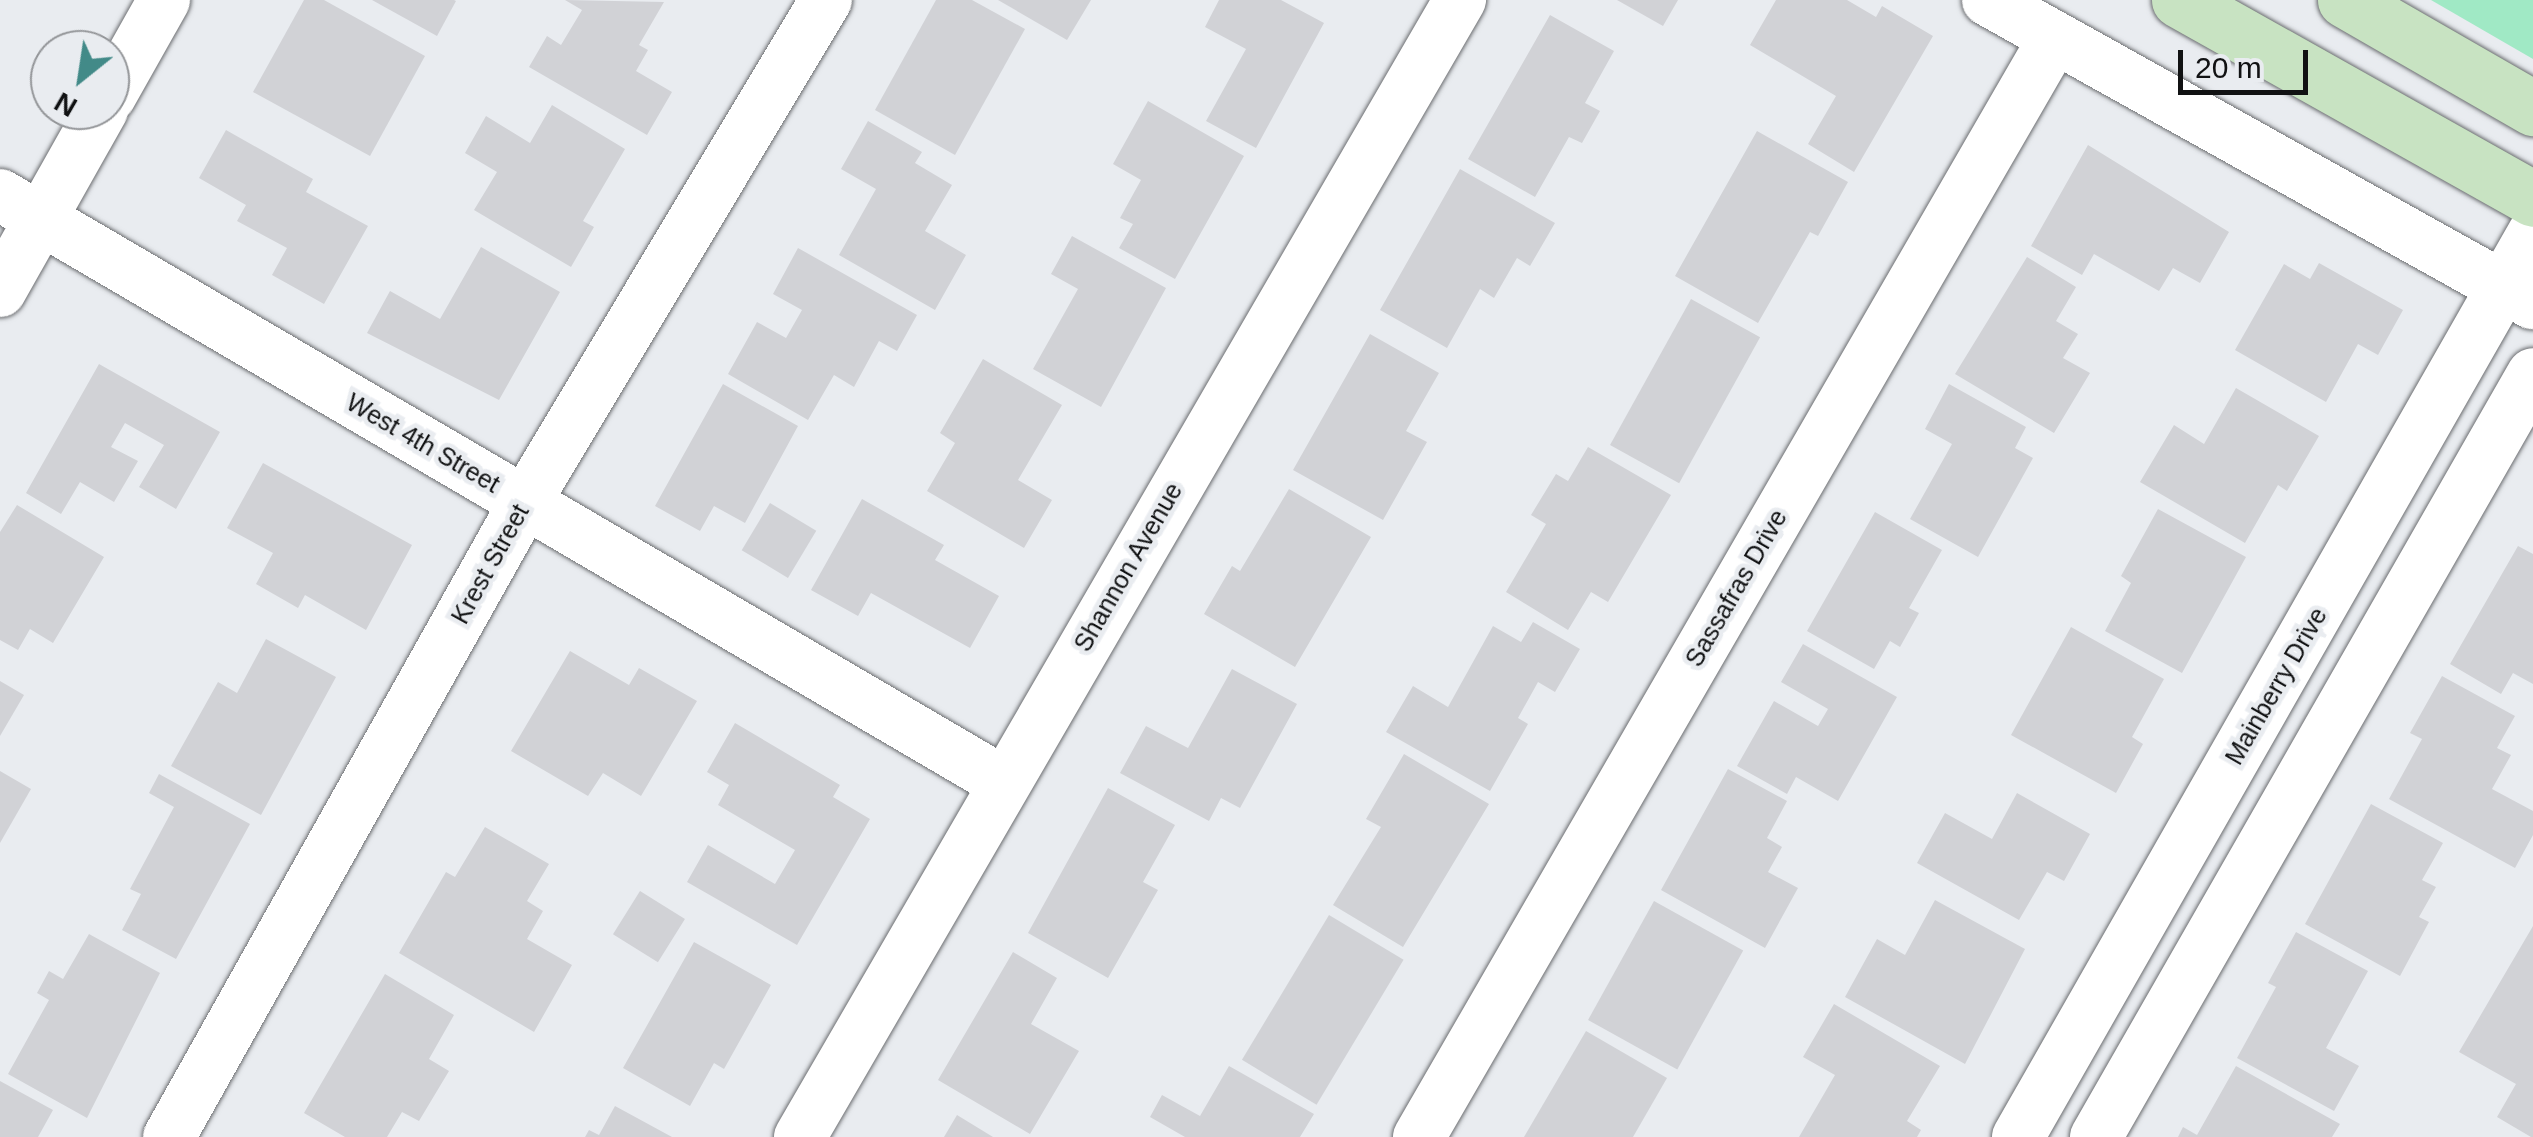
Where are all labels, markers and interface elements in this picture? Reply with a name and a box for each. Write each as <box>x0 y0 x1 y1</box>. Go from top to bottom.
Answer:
north arrow <box>30 30 130 130</box>
scale bar <box>2183 30 2313 92</box>
text: 20 m <box>2195 51 2262 84</box>
text: N <box>49 86 82 123</box>
street label: West 4th Street <box>341 387 505 499</box>
street label: Shannon Avenue <box>1067 477 1189 657</box>
street label: Krest Street <box>445 499 535 629</box>
street label: Sassafras Drive <box>1679 504 1793 672</box>
street label: Mainberry Drive <box>2219 602 2333 770</box>

